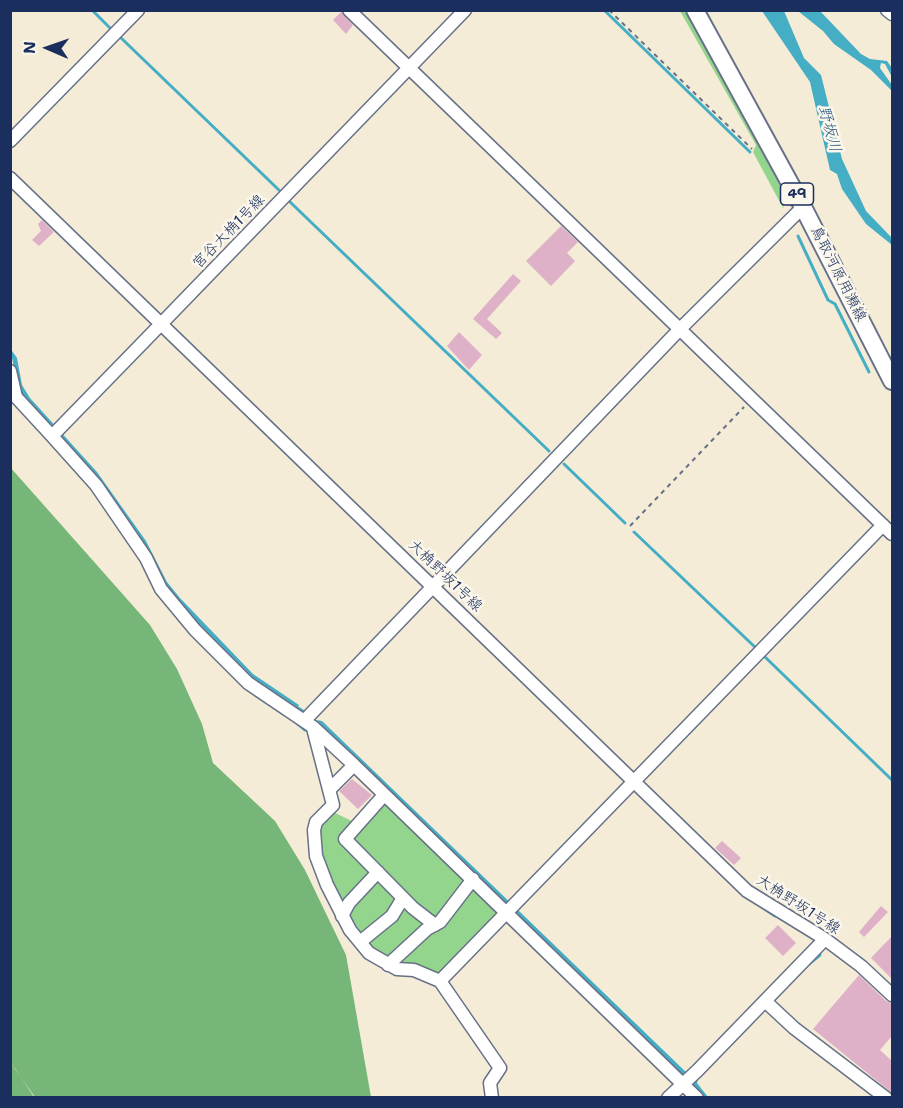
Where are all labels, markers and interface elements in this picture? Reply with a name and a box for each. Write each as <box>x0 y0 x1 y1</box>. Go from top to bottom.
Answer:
north arrow <box>18 18 78 78</box>
text: N <box>19 41 40 54</box>
water label: 野坂川 <box>814 103 844 155</box>
road number: 49 <box>780 183 814 205</box>
street label: 宮谷大桷1号線 <box>189 191 269 273</box>
street label: 鳥取河原用瀬線 <box>806 223 870 325</box>
street label: 大桷野坂1号線 <box>404 536 486 616</box>
street label: 大桷野坂1号線 <box>753 871 843 939</box>

